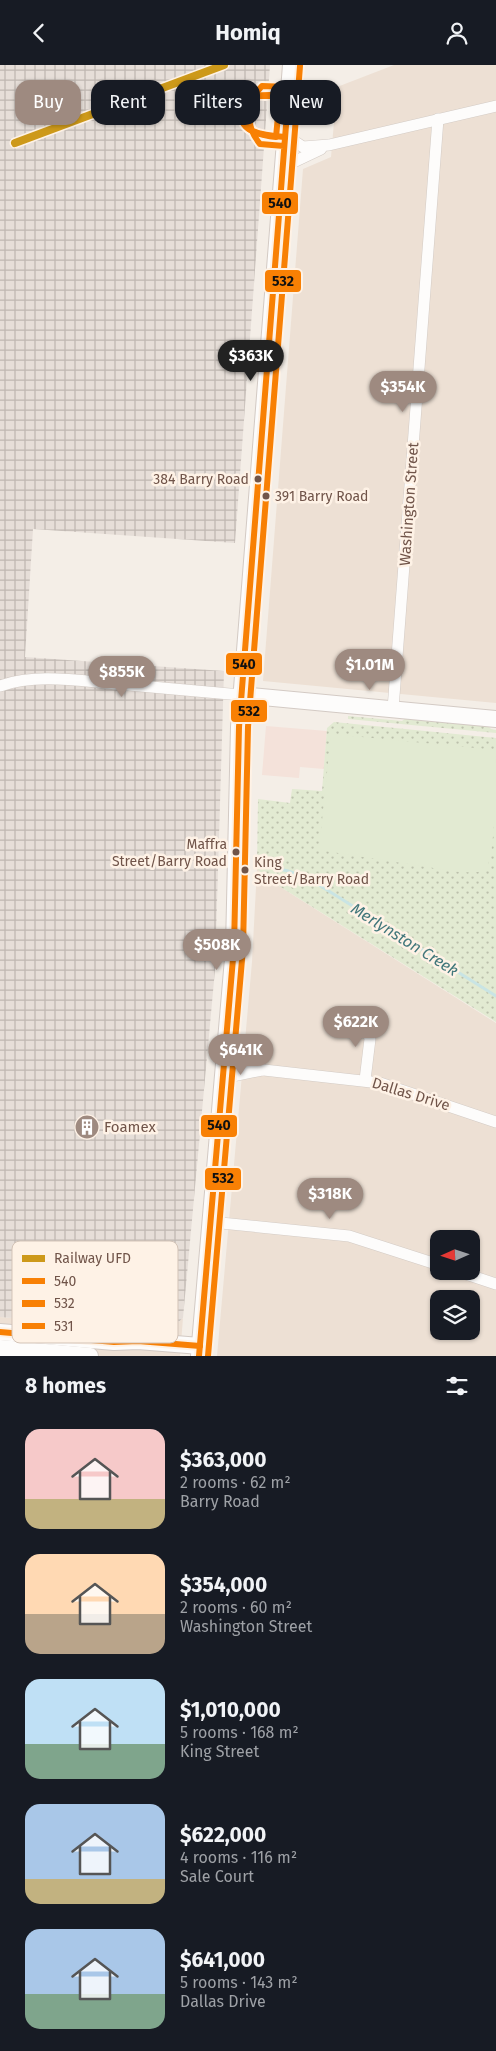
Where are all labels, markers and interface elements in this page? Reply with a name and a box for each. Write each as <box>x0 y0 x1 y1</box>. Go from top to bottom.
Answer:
icon: back <box>25 19 53 47</box>
text: Homiq <box>215 19 281 46</box>
icon: person <box>443 19 471 47</box>
chip: Buy <box>15 80 81 125</box>
chip: Rent <box>91 80 165 125</box>
chip: Filters <box>175 80 260 125</box>
chip: New <box>270 80 341 125</box>
line badge: 540 <box>261 191 299 215</box>
text: 540 <box>268 195 292 212</box>
line badge: 532 <box>264 269 302 293</box>
text: 532 <box>272 273 294 290</box>
pin: $363K <box>216 339 286 382</box>
text: $363K <box>229 346 273 365</box>
pin: $354K <box>368 371 438 413</box>
text: $354K <box>381 377 425 396</box>
street label: Washington Street <box>396 441 422 566</box>
place label: 384 Barry Road <box>153 471 249 488</box>
marker: 384 Barry Road <box>253 474 263 484</box>
place label: 391 Barry Road <box>275 488 368 505</box>
marker: 391 Barry Road <box>261 491 271 501</box>
pin: $1.01M <box>329 649 411 691</box>
line badge: 540 <box>225 652 263 676</box>
pin: $855K <box>87 655 157 698</box>
text: $1.01M <box>346 655 394 674</box>
text: 540 <box>232 656 256 673</box>
text: $855K <box>99 662 145 681</box>
line badge: 532 <box>230 699 268 723</box>
text: 532 <box>238 703 260 720</box>
place label: Maffra Street/Barry Road <box>112 836 227 870</box>
marker: Maffra Street/Barry Road <box>231 847 241 857</box>
place label: King Street/Barry Road <box>254 854 369 888</box>
marker: King Street/Barry Road <box>240 865 250 875</box>
water label: Merlynston Creek <box>348 899 462 980</box>
pin: $508K <box>182 929 252 971</box>
text: $508K <box>194 935 240 954</box>
pin: $622K <box>321 1005 391 1048</box>
text: $622K <box>334 1012 378 1031</box>
pin: $641K <box>206 1033 276 1076</box>
text: $641K <box>219 1040 263 1059</box>
street label: Dallas Drive <box>370 1074 452 1114</box>
building icon: Foamex <box>74 1114 100 1140</box>
line badge: 540 <box>200 1114 238 1138</box>
text: 540 <box>207 1117 231 1134</box>
place label: Foamex <box>104 1118 157 1136</box>
line badge: 532 <box>204 1167 242 1191</box>
text: 532 <box>212 1170 234 1187</box>
pin: $318K <box>295 1177 365 1220</box>
text: $318K <box>308 1184 352 1203</box>
north arrow <box>430 1230 480 1280</box>
map controls <box>430 1230 480 1340</box>
legend <box>12 1241 178 1343</box>
text: Railway UFD <box>54 1250 131 1267</box>
text: 540 <box>54 1273 76 1290</box>
button: layers <box>430 1290 480 1340</box>
text: 532 <box>54 1295 75 1312</box>
text: 531 <box>54 1318 74 1335</box>
icon: filters <box>443 1372 471 1400</box>
text: 8 homes <box>25 1373 106 1399</box>
text: $363,000 <box>180 1447 267 1473</box>
icon: home <box>65 1449 125 1509</box>
text: 2 rooms · 62 m² <box>180 1473 291 1492</box>
text: Barry Road <box>180 1492 260 1511</box>
text: $354,000 <box>180 1572 267 1598</box>
icon: home <box>65 1574 125 1634</box>
text: 2 rooms · 60 m² <box>180 1598 292 1617</box>
text: Washington Street <box>180 1617 312 1636</box>
text: $1,010,000 <box>180 1697 281 1723</box>
icon: home <box>65 1699 125 1759</box>
text: 5 rooms · 168 m² <box>180 1723 299 1742</box>
text: King Street <box>180 1742 259 1761</box>
text: $622,000 <box>180 1822 266 1848</box>
icon: home <box>65 1824 125 1884</box>
text: 4 rooms · 116 m² <box>180 1848 297 1867</box>
text: Sale Court <box>180 1867 254 1886</box>
text: $641,000 <box>180 1947 265 1973</box>
icon: home <box>65 1949 125 2009</box>
text: 5 rooms · 143 m² <box>180 1973 298 1992</box>
text: Dallas Drive <box>180 1992 266 2011</box>

